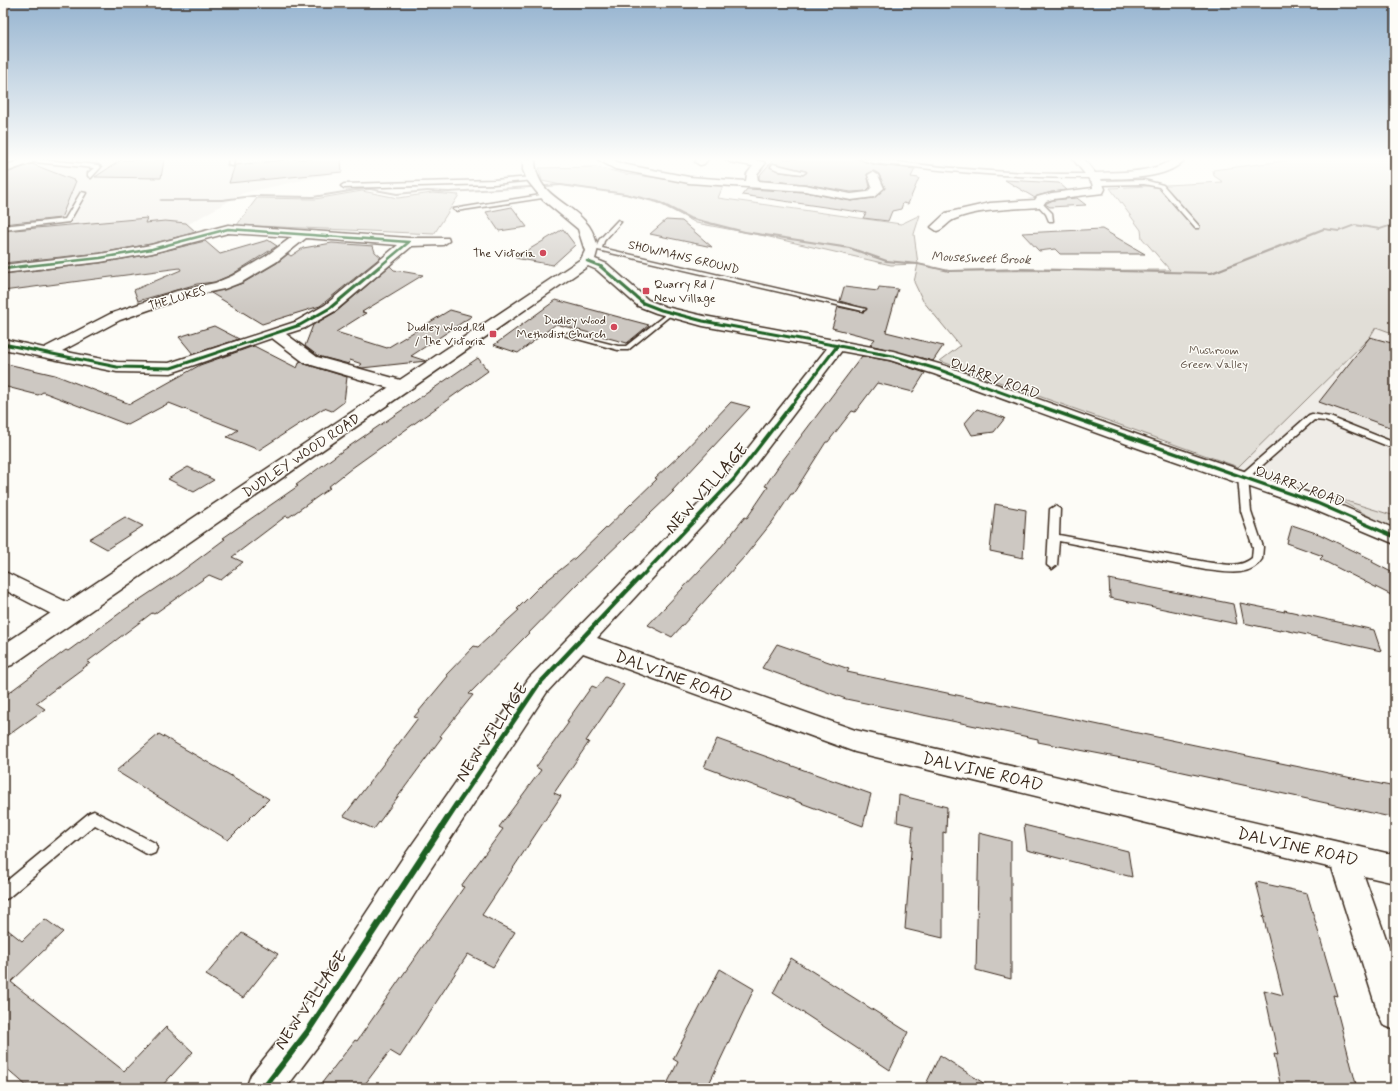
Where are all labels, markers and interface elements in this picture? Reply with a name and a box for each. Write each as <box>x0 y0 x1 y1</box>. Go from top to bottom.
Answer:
street label: SHOWMANS GROUND <box>627 237 741 279</box>
place label: The Victoria <box>473 246 536 262</box>
marker: The Victoria <box>538 248 548 258</box>
water label: Mousesweet Brook <box>931 248 1032 269</box>
place label: Quarry Rd / New Village <box>654 277 716 307</box>
street label: THE LUKES <box>147 283 208 315</box>
marker: Quarry Rd / New Village <box>641 286 651 296</box>
place label: Dudley Wood Methodist Church <box>517 313 606 343</box>
place label: Dudley Wood Rd / The Victoria <box>406 320 486 350</box>
marker: Dudley Wood Methodist Church <box>609 322 619 332</box>
marker: Dudley Wood Rd / The Victoria <box>488 329 498 339</box>
park label: Mushroom Green Valley <box>1180 343 1248 373</box>
street label: QUARRY ROAD <box>947 354 1042 404</box>
street label: DUDLEY WOOD ROAD <box>239 410 364 502</box>
street label: NEW VILLAGE <box>660 439 753 539</box>
street label: QUARRY ROAD <box>1252 462 1347 512</box>
street label: DALVINE ROAD <box>612 645 735 708</box>
street label: NEW VILLAGE <box>451 679 533 786</box>
street label: DALVINE ROAD <box>920 747 1045 797</box>
street label: DALVINE ROAD <box>1235 822 1360 872</box>
street label: NEW VILLAGE <box>270 947 352 1054</box>

